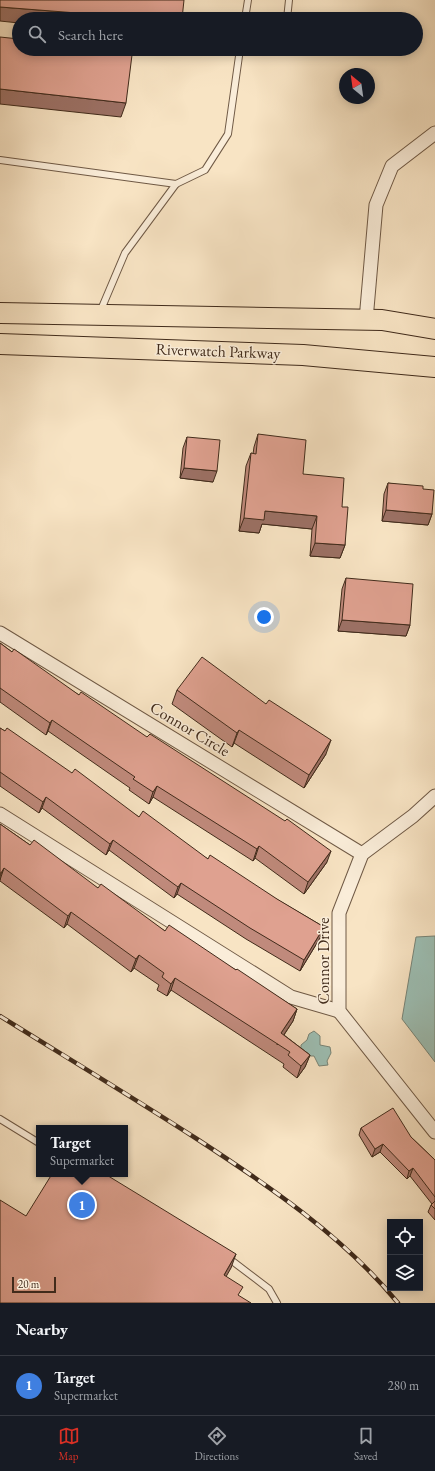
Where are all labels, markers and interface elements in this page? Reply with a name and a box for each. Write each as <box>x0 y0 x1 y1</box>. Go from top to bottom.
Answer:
search box <box>12 12 423 56</box>
icon: search <box>26 23 48 45</box>
text: Search here <box>58 25 123 44</box>
north arrow <box>339 68 375 104</box>
street label: Riverwatch Parkway <box>155 338 282 364</box>
your location <box>254 607 274 627</box>
street label: Connor Circle <box>146 697 234 761</box>
street label: Connor Drive <box>313 918 334 1004</box>
popup <box>36 1125 128 1177</box>
text: Target <box>50 1133 91 1152</box>
text: Supermarket <box>50 1152 114 1169</box>
pin: 1 <box>69 1190 95 1220</box>
map controls <box>387 1219 423 1291</box>
button: locate <box>387 1219 423 1255</box>
button: layers <box>387 1255 423 1291</box>
scale bar <box>12 1275 56 1294</box>
text: 20 m <box>18 1277 39 1291</box>
text: Nearby <box>16 1318 68 1340</box>
text: Target <box>54 1368 95 1387</box>
text: 1 <box>26 1377 32 1394</box>
text: 280 m <box>388 1377 419 1394</box>
text: Supermarket <box>54 1387 118 1404</box>
tab: Map <box>58 1425 80 1463</box>
tab: Directions <box>195 1425 239 1463</box>
tab: Saved <box>354 1425 377 1463</box>

